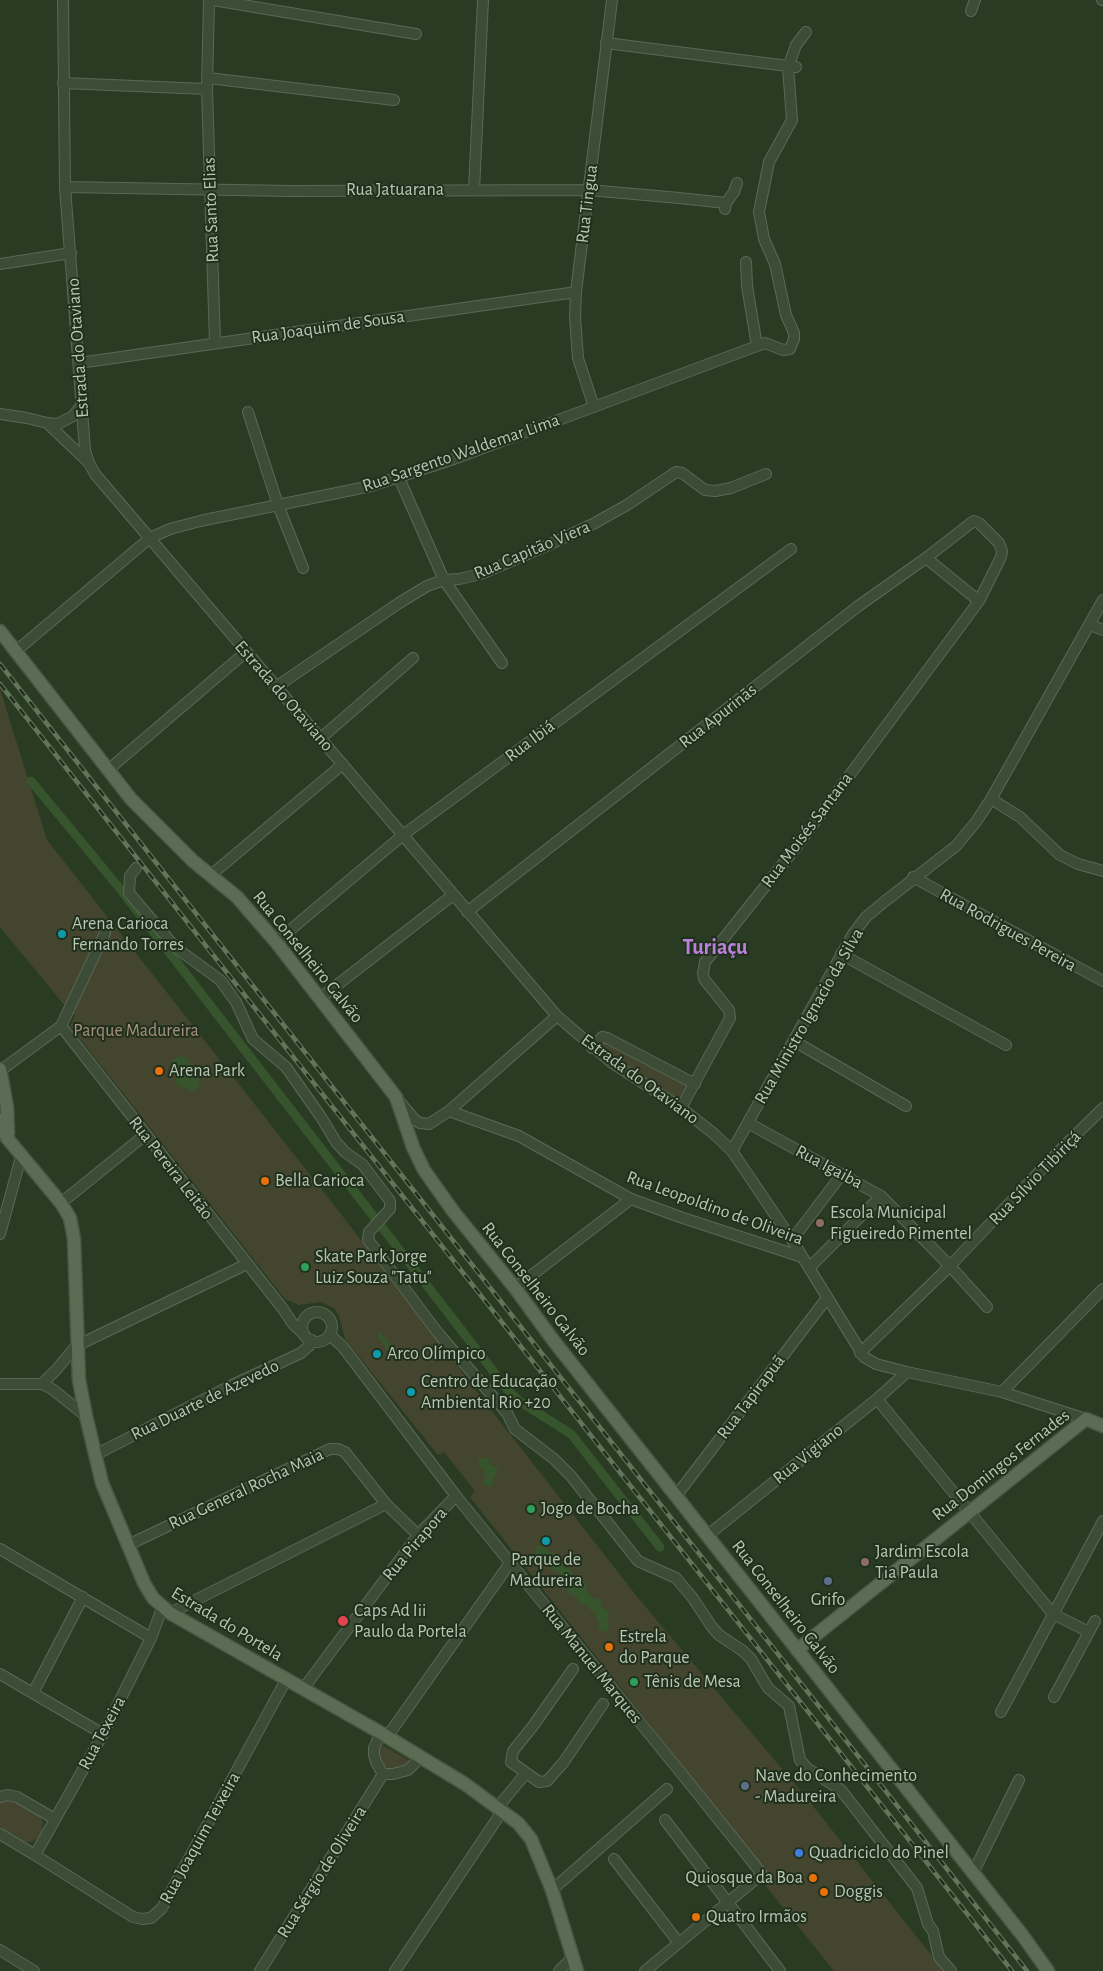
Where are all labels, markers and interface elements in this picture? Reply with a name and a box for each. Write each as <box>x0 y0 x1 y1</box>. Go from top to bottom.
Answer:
street label: Rua Santo Elias <box>198 157 224 263</box>
street label: Rua Tingua <box>571 164 603 244</box>
street label: Rua Jatuarana <box>346 179 444 201</box>
street label: Estrada do Otaviano <box>62 277 94 419</box>
street label: Rua Joaquim de Sousa <box>250 306 406 348</box>
street label: Rua Sargento Waldemar Lima <box>360 409 562 497</box>
street label: Rua Capitão Viera <box>471 516 593 584</box>
street label: Estrada do Otaviano <box>230 636 338 756</box>
street label: Rua Apurinãs <box>675 679 761 753</box>
street label: Rua Ibiá <box>501 715 559 767</box>
street label: Rua Moisés Santana <box>757 768 857 892</box>
street label: Rua Rodrigues Pereira <box>936 883 1080 977</box>
street label: Rua Conselheiro Galvão <box>248 887 368 1027</box>
place label: Arena Carioca Fernando Torres <box>72 913 184 956</box>
street label: Rua Ministro Ignacio da Silva <box>750 924 868 1108</box>
marker: Arena Carioca Fernando Torres <box>56 928 68 940</box>
district label: Turiaçu <box>683 934 747 960</box>
park label: Parque Madureira <box>73 1020 199 1042</box>
street label: Estrada do Otaviano <box>577 1029 703 1129</box>
place label: Arena Park <box>169 1060 245 1082</box>
marker: Arena Park <box>153 1065 165 1077</box>
street label: Rua Pereira Leitão <box>124 1112 218 1224</box>
street label: Rua Sílvio Tibiriçá <box>984 1126 1086 1230</box>
street label: Rua Igaiba <box>792 1140 866 1194</box>
street label: Rua Leopoldino de Oliveira <box>624 1166 806 1250</box>
place label: Bella Carioca <box>275 1170 365 1192</box>
marker: Bella Carioca <box>259 1175 271 1187</box>
place label: Escola Municipal Figueiredo Pimentel <box>830 1202 972 1244</box>
marker: Escola Municipal Figueiredo Pimentel <box>814 1217 826 1229</box>
street label: Rua Conselheiro Galvão <box>477 1218 595 1360</box>
place label: Skate Park Jorge Luiz Souza "Tatu" <box>315 1246 432 1288</box>
marker: Skate Park Jorge Luiz Souza "Tatu" <box>299 1261 311 1273</box>
place label: Arco Olímpico <box>387 1343 486 1365</box>
marker: Arco Olímpico <box>371 1348 383 1360</box>
street label: Rua Tapirapuã <box>712 1351 790 1443</box>
street label: Rua Duarte de Azevedo <box>128 1355 282 1445</box>
place label: Centro de Educação Ambiental Rio +20 <box>421 1371 557 1414</box>
marker: Centro de Educação Ambiental Rio +20 <box>405 1386 417 1398</box>
street label: Rua Domingos Fernades <box>928 1405 1074 1525</box>
street label: Rua Vigiano <box>769 1419 847 1489</box>
street label: Rua General Rocha Maia <box>165 1444 327 1534</box>
place label: Jogo de Bocha <box>541 1498 639 1520</box>
street label: Rua Pirapora <box>378 1503 452 1585</box>
marker: Jogo de Bocha <box>525 1503 537 1515</box>
marker: Parque de Madureira <box>540 1535 552 1547</box>
street label: Rua Conselheiro Galvão <box>727 1536 845 1678</box>
place label: Jardim Escola Tia Paula <box>875 1541 969 1584</box>
place label: Parque de Madureira <box>509 1549 583 1592</box>
marker: Jardim Escola Tia Paula <box>859 1556 871 1568</box>
marker: Grifo <box>822 1575 834 1587</box>
street label: Estrada do Portela <box>167 1582 287 1666</box>
place label: Grifo <box>811 1589 845 1611</box>
place label: Caps Ad Iii Paulo da Portela <box>354 1600 467 1642</box>
street label: Rua Manuel Marques <box>537 1600 647 1728</box>
marker: Caps Ad Iii Paulo da Portela <box>336 1614 350 1628</box>
place label: Estrela do Parque <box>619 1626 690 1668</box>
marker: Estrela do Parque <box>603 1641 615 1653</box>
place label: Tênis de Mesa <box>644 1671 741 1693</box>
marker: Tênis de Mesa <box>628 1676 640 1688</box>
street label: Rua Texeira <box>74 1693 130 1773</box>
place label: Nave do Conhecimento - Madureira <box>755 1765 917 1808</box>
street label: Rua Joaquim Teixeira <box>155 1768 245 1908</box>
marker: Nave do Conhecimento - Madureira <box>739 1780 751 1792</box>
street label: Rua Sérgio de Oliveira <box>273 1802 371 1942</box>
place label: Quadriciclo do Pinel <box>809 1842 949 1864</box>
marker: Quadriciclo do Pinel <box>793 1847 805 1859</box>
place label: Quiosque da Boa <box>686 1867 803 1889</box>
marker: Quiosque da Boa <box>807 1872 819 1884</box>
place label: Doggis <box>834 1881 883 1903</box>
marker: Doggis <box>818 1886 830 1898</box>
place label: Quatro Irmãos <box>706 1906 807 1928</box>
marker: Quatro Irmãos <box>690 1911 702 1923</box>

